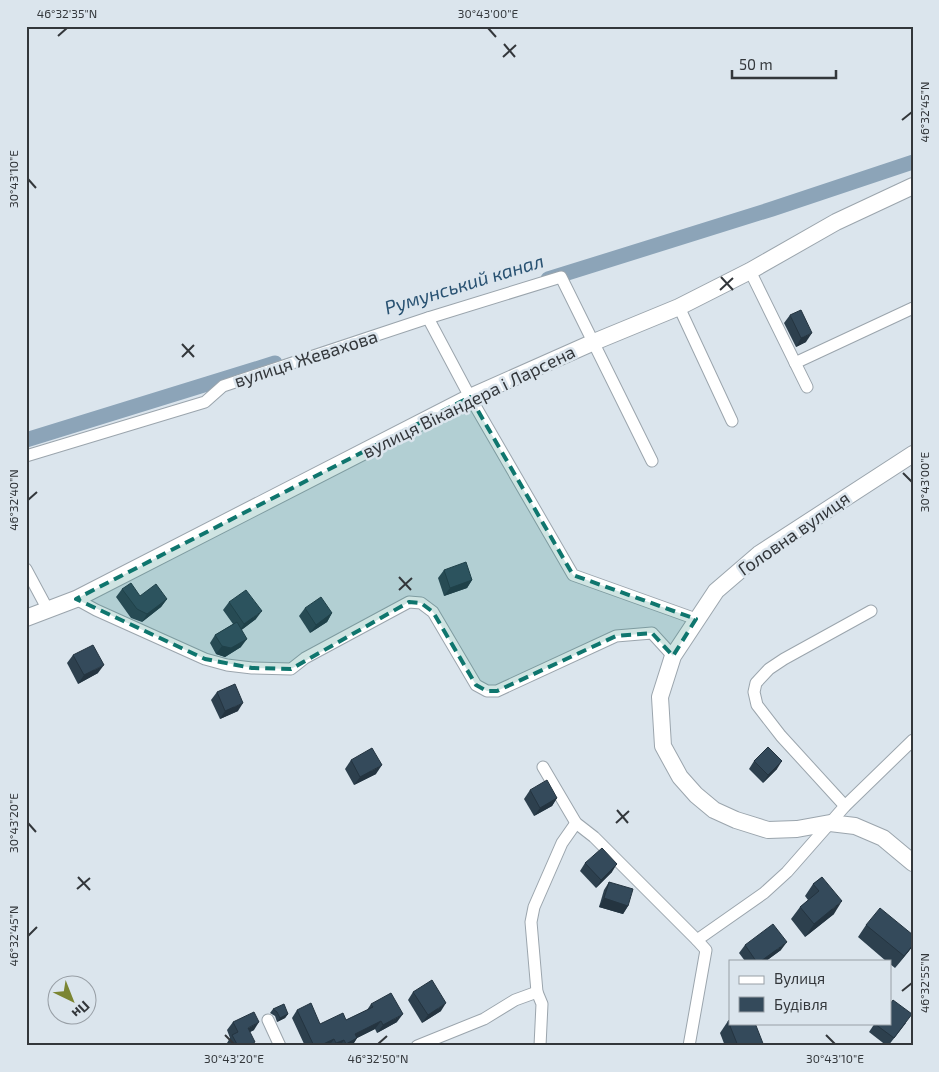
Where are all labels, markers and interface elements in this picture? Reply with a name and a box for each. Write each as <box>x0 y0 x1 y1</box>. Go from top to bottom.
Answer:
text: 46°32'35"N <box>37 6 97 20</box>
text: 30°43'00"E <box>458 6 518 20</box>
scale bar <box>732 48 835 80</box>
text: 50 m <box>739 55 773 73</box>
text: 46°32'45"N <box>917 82 931 142</box>
text: 30°43'10"E <box>6 150 20 208</box>
water label: Румунський канал <box>381 248 546 319</box>
street label: вулиця Жевахова <box>231 325 380 392</box>
street label: вулиця Вікандера і Ларсена <box>359 340 579 462</box>
text: 30°43'00"E <box>917 452 931 512</box>
text: 46°32'40"N <box>6 469 20 531</box>
street label: Головна вулиця <box>733 486 854 580</box>
text: 30°43'20"E <box>6 793 20 853</box>
text: 46°32'45"N <box>6 906 20 966</box>
text: 46°32'55"N <box>917 953 931 1013</box>
legend <box>729 960 892 1024</box>
text: Вулиця <box>774 969 825 988</box>
north arrow <box>48 974 98 1024</box>
text: Будівля <box>774 995 828 1014</box>
text: Пн <box>69 997 94 1022</box>
text: 30°43'20"E <box>204 1051 264 1065</box>
text: 46°32'50"N <box>348 1051 408 1065</box>
text: 30°43'10"E <box>806 1051 864 1065</box>

